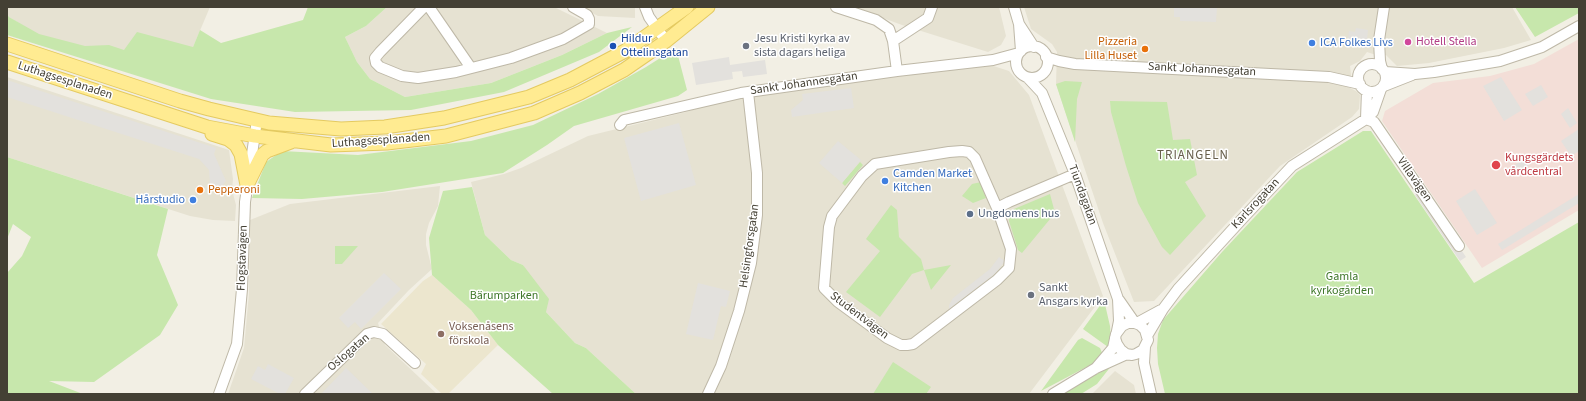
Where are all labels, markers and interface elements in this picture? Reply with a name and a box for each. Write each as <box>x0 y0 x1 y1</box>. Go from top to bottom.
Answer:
place label: Hildur Ottelinsgatan <box>621 32 688 60</box>
place label: Jesu Kristi kyrka av sista dagars heliga <box>754 32 850 60</box>
place label: Pizzeria Lilla Huset <box>1084 35 1137 63</box>
place label: Hotell Stella <box>1416 35 1477 49</box>
place label: ICA Folkes Livs <box>1320 36 1393 50</box>
marker: Hotell Stella <box>1403 37 1413 47</box>
marker: ICA Folkes Livs <box>1307 38 1317 48</box>
marker: Hildur Ottelinsgatan <box>608 41 618 51</box>
marker: Jesu Kristi kyrka av sista dagars heliga <box>741 41 751 51</box>
marker: Pizzeria Lilla Huset <box>1140 44 1150 54</box>
street label: Luthagsesplanaden <box>16 59 114 103</box>
street label: Sankt Johannesgatan <box>1148 60 1256 80</box>
street label: Sankt Johannesgatan <box>749 69 859 99</box>
street label: Luthagsesplanaden <box>331 130 431 152</box>
district label: TRIANGELN <box>1157 148 1229 164</box>
place label: Kungsgärdets vårdcentral <box>1505 151 1573 179</box>
street label: Villavägen <box>1393 155 1435 205</box>
marker: Kungsgärdets vårdcentral <box>1490 159 1502 171</box>
street label: Tiundagatan <box>1064 163 1100 227</box>
place label: Camden Market Kitchen <box>893 167 972 195</box>
marker: Camden Market Kitchen <box>880 176 890 186</box>
street label: Karlsrogatan <box>1229 176 1283 232</box>
place label: Pepperoni <box>208 183 260 197</box>
marker: Pepperoni <box>195 185 205 195</box>
place label: Hårstudio <box>136 193 185 207</box>
marker: Hårstudio <box>188 195 198 205</box>
street label: Helsingforsgatan <box>737 203 763 289</box>
place label: Ungdomens hus <box>978 207 1059 221</box>
marker: Ungdomens hus <box>965 209 975 219</box>
street label: Flogstavägen <box>235 225 251 291</box>
park label: Gamla kyrkogården <box>1310 270 1374 298</box>
place label: Sankt Ansgars kyrka <box>1039 281 1108 309</box>
park label: Bärumparken <box>470 289 538 303</box>
street label: Studentvägen <box>827 289 891 343</box>
marker: Sankt Ansgars kyrka <box>1026 290 1036 300</box>
place label: Voksenåsens förskola <box>449 320 514 348</box>
marker: Voksenåsens förskola <box>436 329 446 339</box>
street label: Oslogatan <box>325 331 373 375</box>

